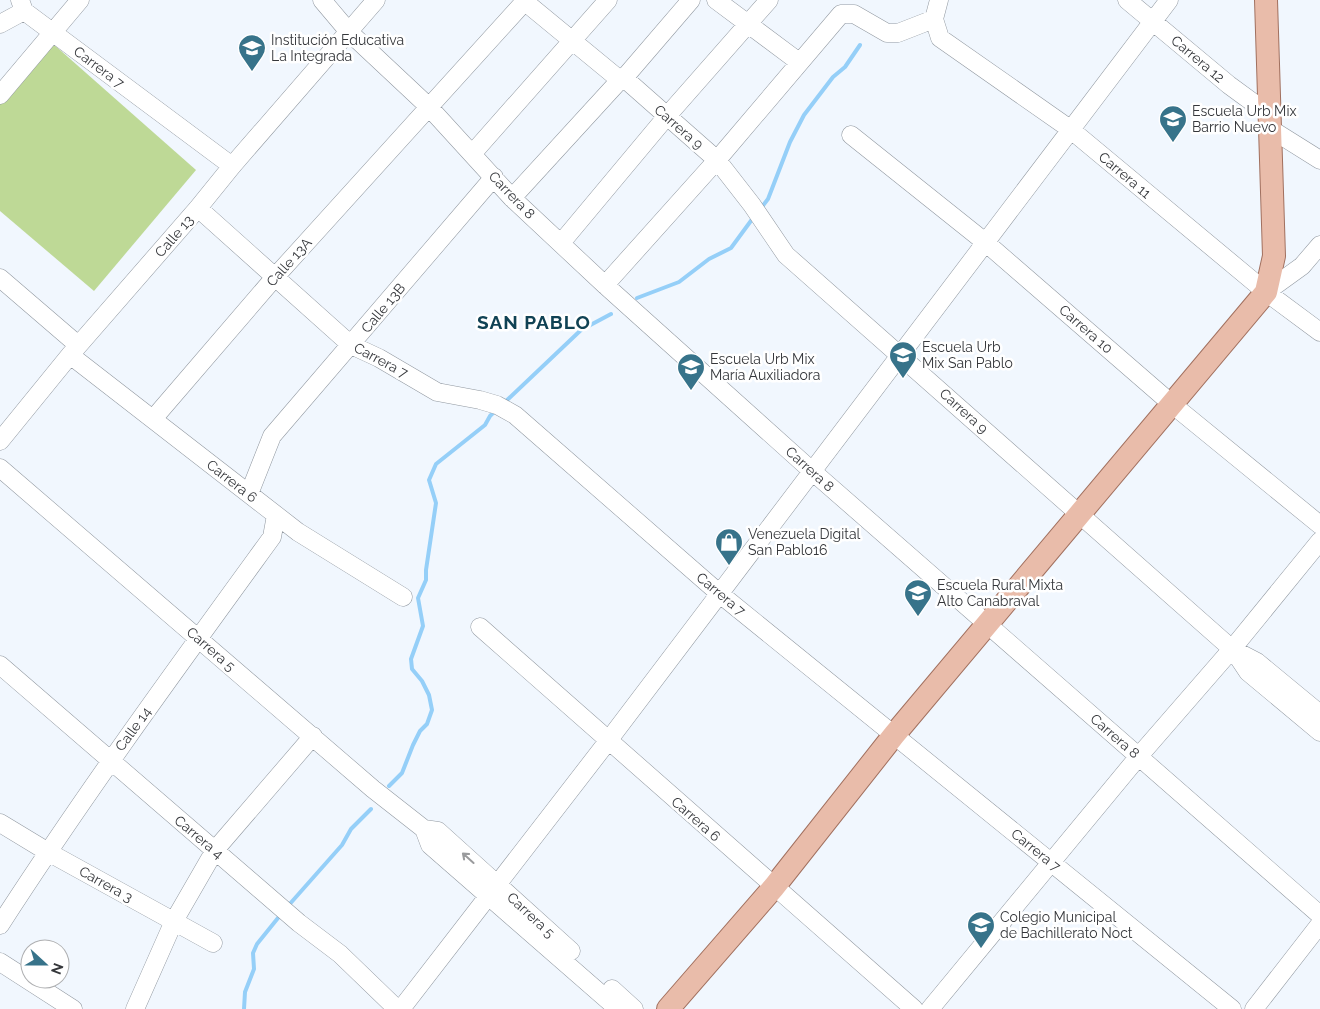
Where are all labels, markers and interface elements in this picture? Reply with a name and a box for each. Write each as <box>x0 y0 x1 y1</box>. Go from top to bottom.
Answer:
place label: Institución Educativa La Integrada <box>271 32 404 64</box>
street label: Carrera 12 <box>1168 32 1228 86</box>
school or university icon: Institución Educativa La Integrada <box>237 33 267 72</box>
street label: Carrera 7 <box>71 43 128 91</box>
street label: Carrera 9 <box>651 101 707 153</box>
place label: Escuela Urb Mix Barrio Nuevo <box>1192 103 1297 135</box>
school or university icon: Escuela Urb Mix Barrio Nuevo <box>1158 104 1188 143</box>
street label: Carrera 11 <box>1096 149 1154 201</box>
street label: Carrera 8 <box>486 168 538 222</box>
street label: Calle 13 <box>152 212 196 260</box>
street label: Calle 13A <box>263 234 315 289</box>
street label: Calle 13B <box>358 280 408 336</box>
street label: Carrera 10 <box>1056 301 1116 357</box>
district label: SAN PABLO <box>477 311 591 333</box>
street label: Carrera 7 <box>351 339 411 381</box>
place label: Escuela Urb Mix San Pablo <box>922 339 1013 371</box>
school or university icon: Escuela Urb Mix San Pablo <box>888 340 918 379</box>
place label: Escuela Urb Mix María Auxiliadora <box>710 351 820 383</box>
school or university icon: Escuela Urb Mix María Auxiliadora <box>676 352 706 391</box>
street label: Carrera 9 <box>937 385 991 437</box>
street label: Carrera 8 <box>783 443 837 495</box>
street label: Carrera 6 <box>204 456 260 506</box>
place label: Venezuela Digital San Pablo16 <box>748 526 861 558</box>
shop icon: Venezuela Digital San Pablo16 <box>714 527 744 566</box>
street label: Carrera 7 <box>693 569 749 619</box>
place label: Escuela Rural Mixta Alto Canabraval <box>937 577 1063 609</box>
school or university icon: Escuela Rural Mixta Alto Canabraval <box>903 578 933 617</box>
street label: Carrera 5 <box>184 624 239 675</box>
street label: Calle 14 <box>112 704 154 754</box>
street label: Carrera 8 <box>1087 710 1143 762</box>
street label: Carrera 6 <box>668 793 724 845</box>
street label: Carrera 4 <box>171 812 227 862</box>
street label: Carrera 7 <box>1008 825 1064 875</box>
one-way arrow <box>462 852 475 864</box>
street label: Carrera 3 <box>76 863 136 905</box>
street label: Carrera 5 <box>504 889 558 941</box>
place label: Colegio Municipal de Bachillerato Noct <box>1000 909 1133 941</box>
school or university icon: Colegio Municipal de Bachillerato Noct <box>966 910 996 949</box>
north arrow <box>20 939 70 989</box>
text: N <box>48 961 67 977</box>

